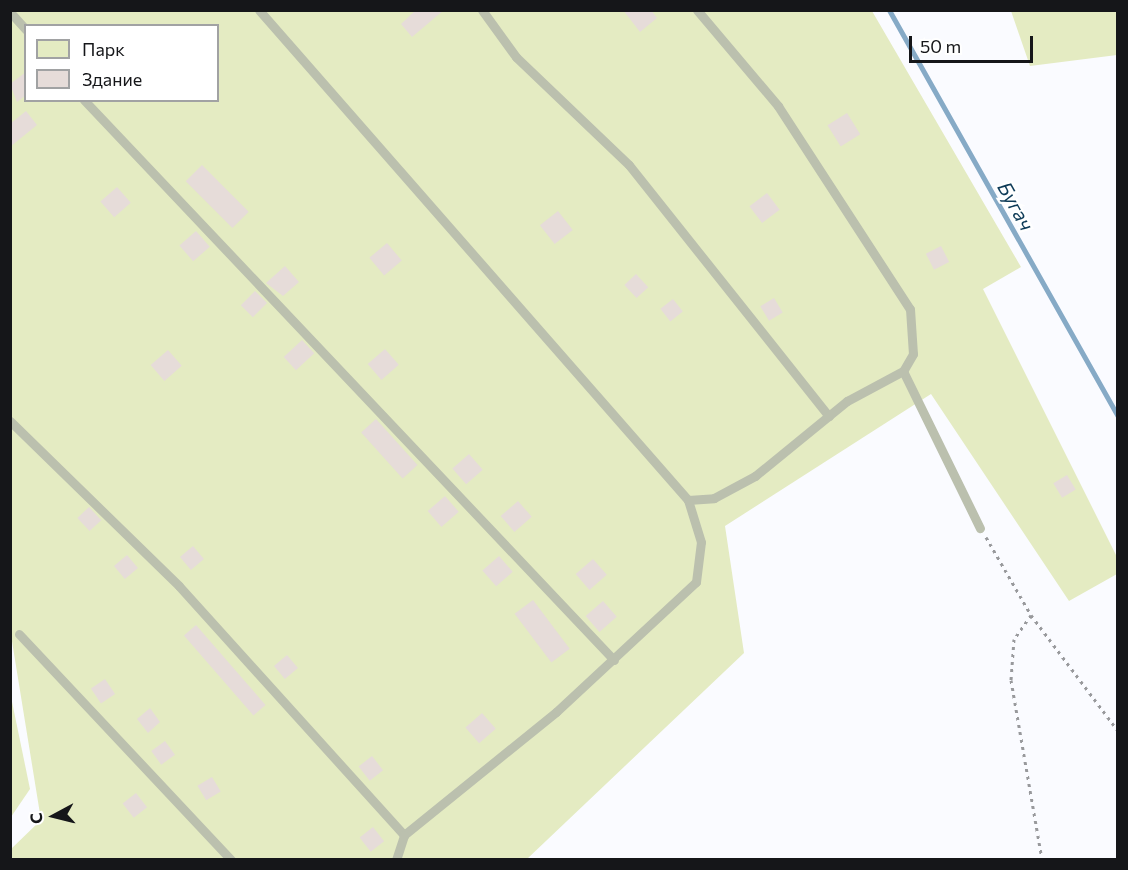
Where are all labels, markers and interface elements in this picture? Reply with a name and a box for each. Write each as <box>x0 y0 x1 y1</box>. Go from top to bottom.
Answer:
legend <box>24 24 219 102</box>
scale bar <box>912 24 1036 62</box>
text: 50 m <box>920 35 961 57</box>
text: Парк <box>82 38 125 60</box>
text: Здание <box>82 68 142 90</box>
water label: Бугач <box>993 177 1039 235</box>
north arrow <box>24 786 84 846</box>
text: С <box>26 812 46 825</box>

